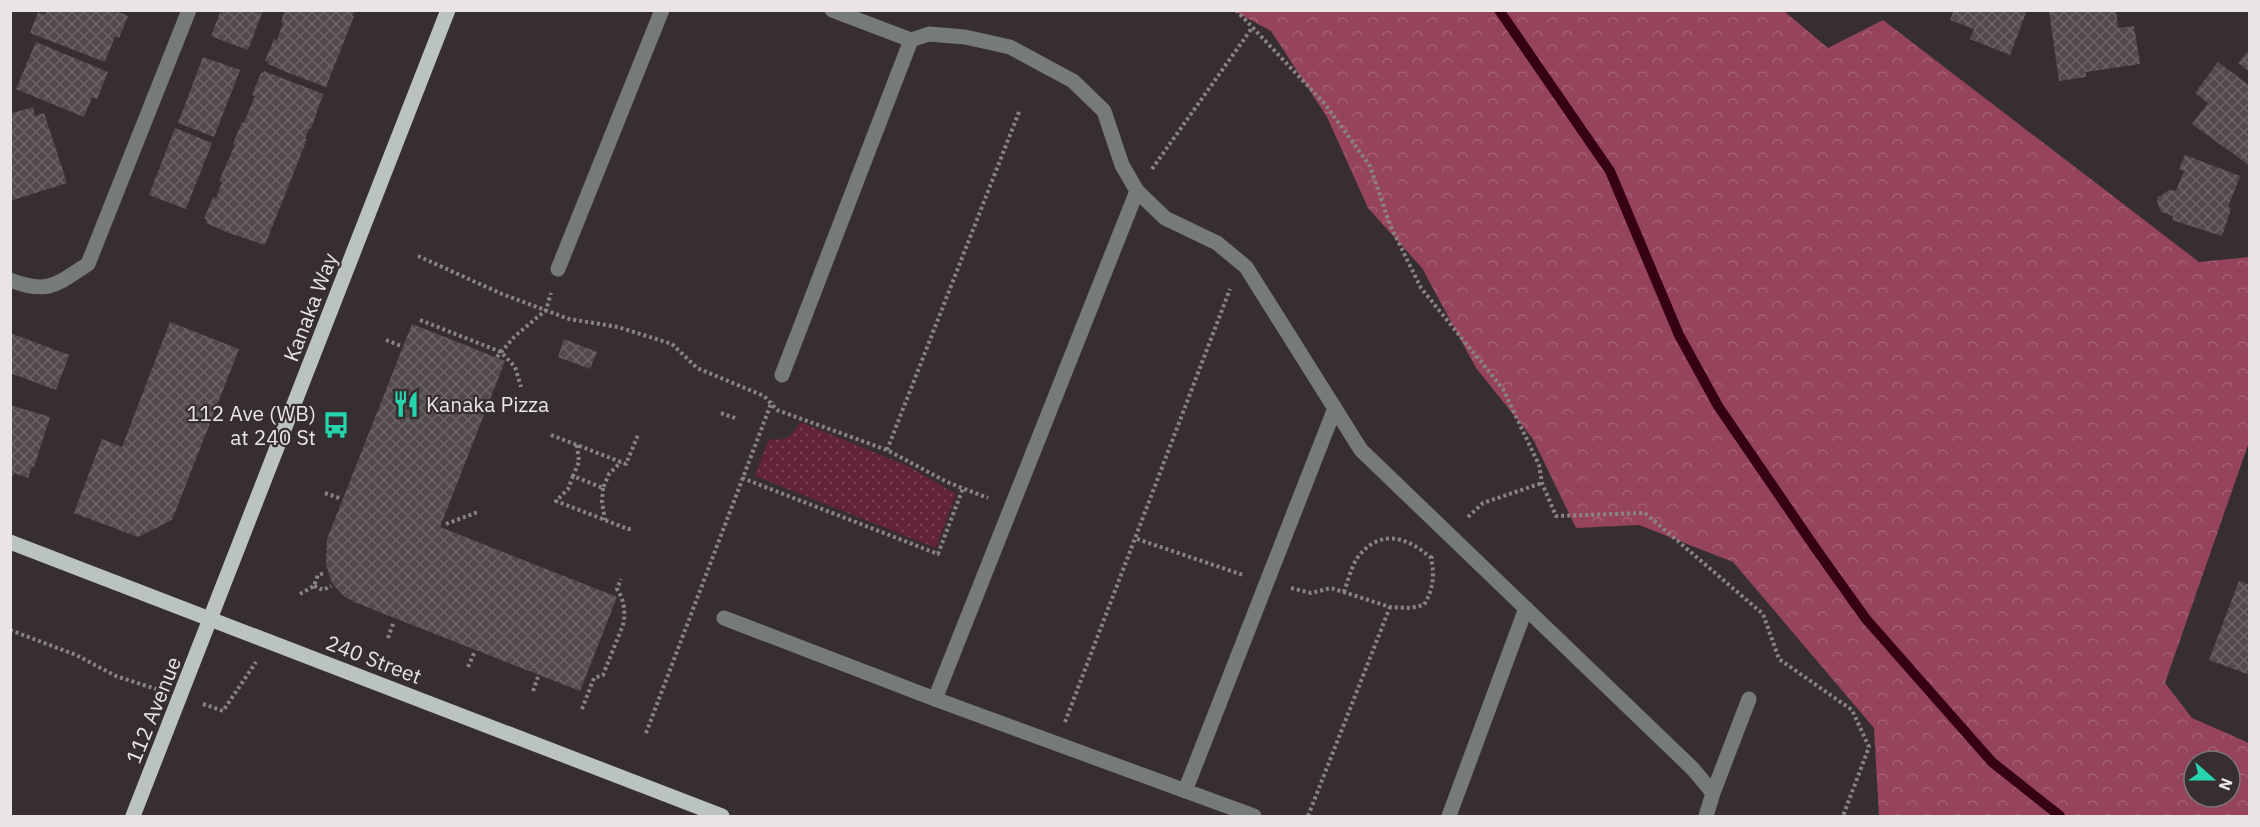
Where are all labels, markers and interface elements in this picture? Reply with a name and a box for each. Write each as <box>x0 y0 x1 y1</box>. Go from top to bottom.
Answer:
street label: Kanaka Way <box>276 248 344 366</box>
restaurant icon: Kanaka Pizza <box>391 389 421 419</box>
place label: Kanaka Pizza <box>426 390 549 418</box>
place label: 112 Ave (WB) at 240 St <box>187 399 316 451</box>
bus stop icon: 112 Ave (WB) at 240 St <box>321 410 351 440</box>
street label: 240 Street <box>322 628 426 690</box>
street label: 112 Avenue <box>119 652 187 768</box>
north arrow <box>2182 749 2242 809</box>
text: N <box>2215 775 2237 793</box>

